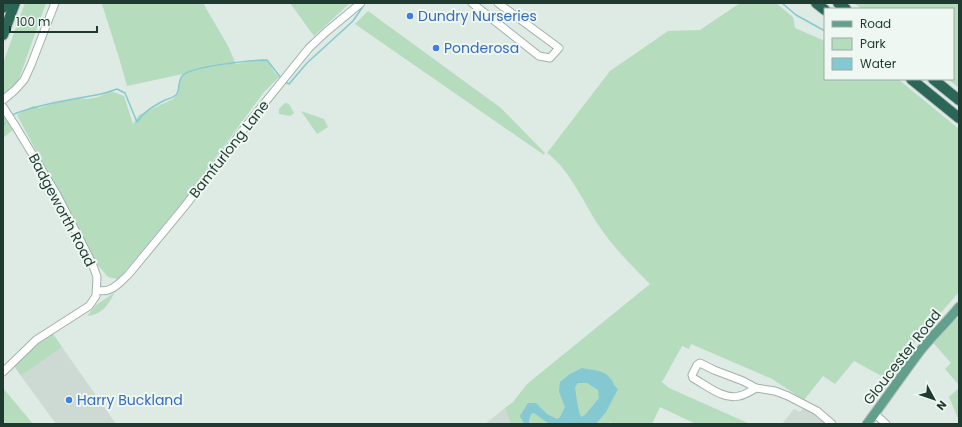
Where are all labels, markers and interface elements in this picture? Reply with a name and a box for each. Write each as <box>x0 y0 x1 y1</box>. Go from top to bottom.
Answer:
place label: Dundry Nurseries <box>418 6 537 26</box>
scale bar <box>10 8 97 34</box>
legend <box>824 8 954 80</box>
marker: Dundry Nurseries <box>405 11 415 21</box>
text: 100 m <box>16 13 50 30</box>
text: Road <box>860 15 891 32</box>
text: Park <box>860 35 887 52</box>
place label: Ponderosa <box>444 38 519 58</box>
marker: Ponderosa <box>431 43 441 53</box>
text: Water <box>860 55 897 72</box>
street label: Bamfurlong Lane <box>184 96 274 202</box>
street label: Badgeworth Road <box>24 150 100 270</box>
street label: Gloucester Road <box>858 305 946 409</box>
north arrow <box>914 379 954 419</box>
place label: Harry Buckland <box>77 390 183 410</box>
marker: Harry Buckland <box>64 395 74 405</box>
text: N <box>933 397 950 414</box>

